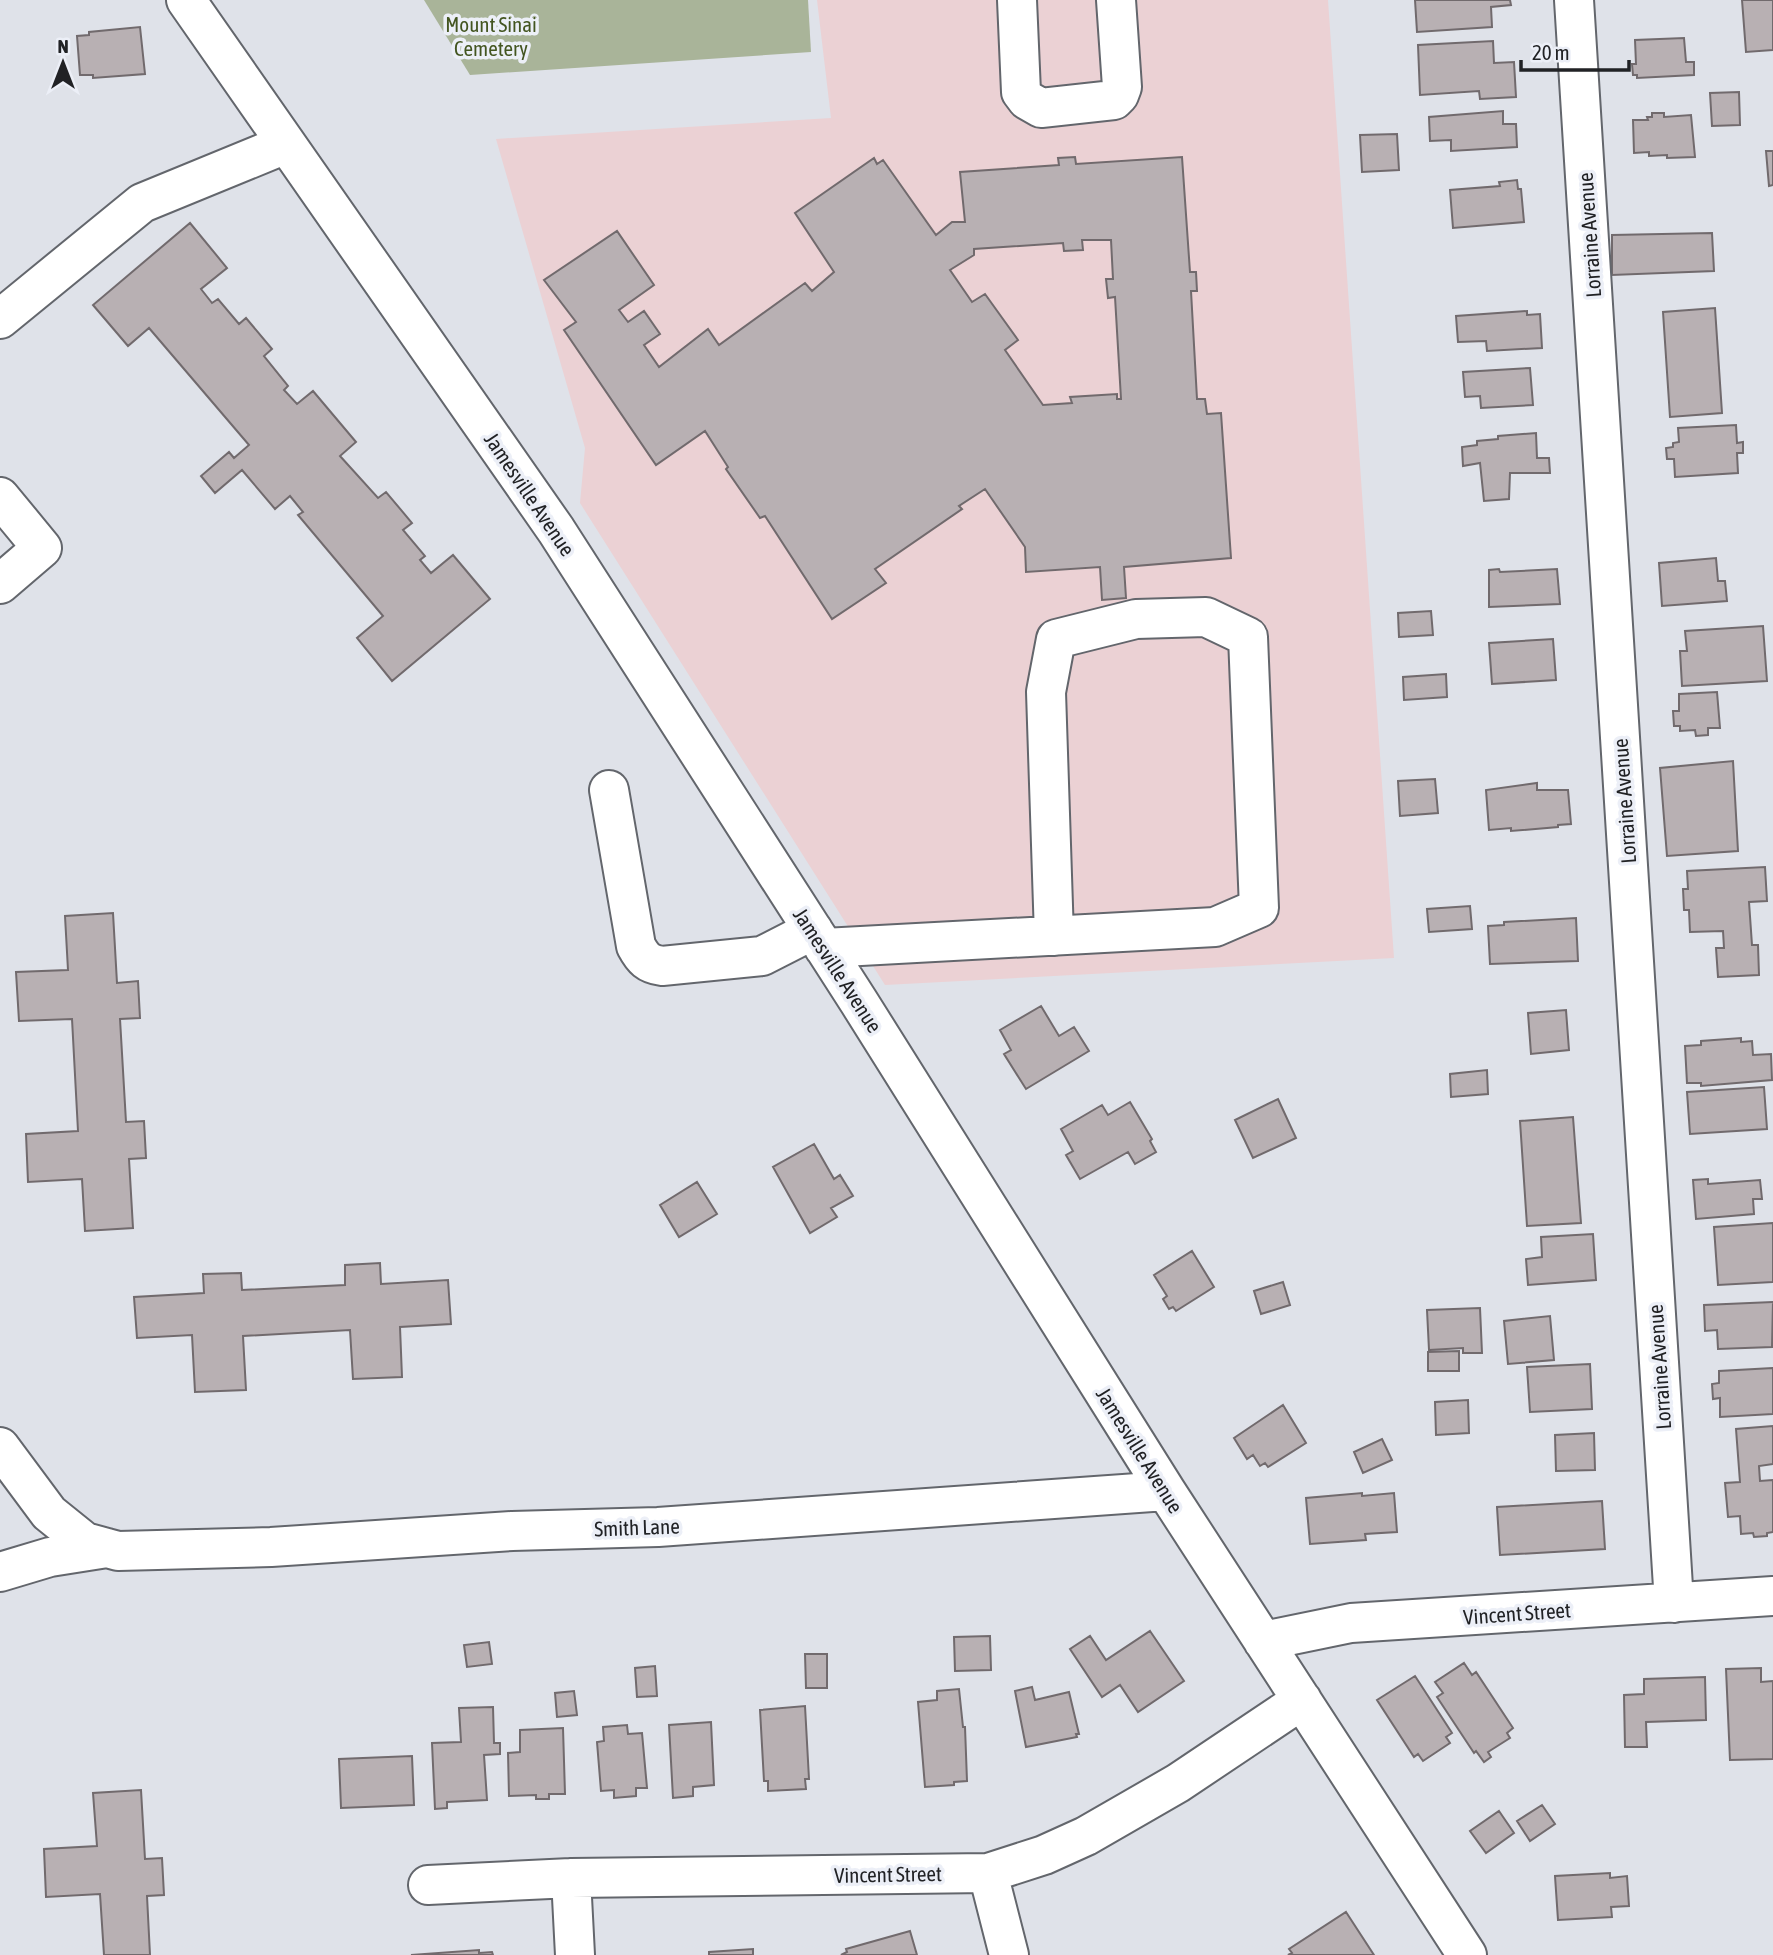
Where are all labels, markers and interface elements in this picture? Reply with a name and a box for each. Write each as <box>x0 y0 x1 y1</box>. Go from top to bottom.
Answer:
park label: Mount Sinai Cemetery <box>445 12 537 60</box>
north arrow <box>28 28 98 98</box>
scale bar <box>1521 28 1630 72</box>
text: N <box>57 35 69 57</box>
text: 20 m <box>1532 40 1570 64</box>
street label: Lorraine Avenue <box>1573 172 1605 298</box>
street label: Jamesville Avenue <box>480 428 580 560</box>
street label: Lorraine Avenue <box>1608 738 1640 864</box>
street label: Jamesville Avenue <box>789 903 887 1037</box>
street label: Lorraine Avenue <box>1643 1304 1675 1430</box>
street label: Jamesville Avenue <box>1092 1383 1188 1517</box>
street label: Smith Lane <box>594 1514 680 1540</box>
street label: Vincent Street <box>1462 1597 1572 1629</box>
street label: Vincent Street <box>834 1861 942 1887</box>

